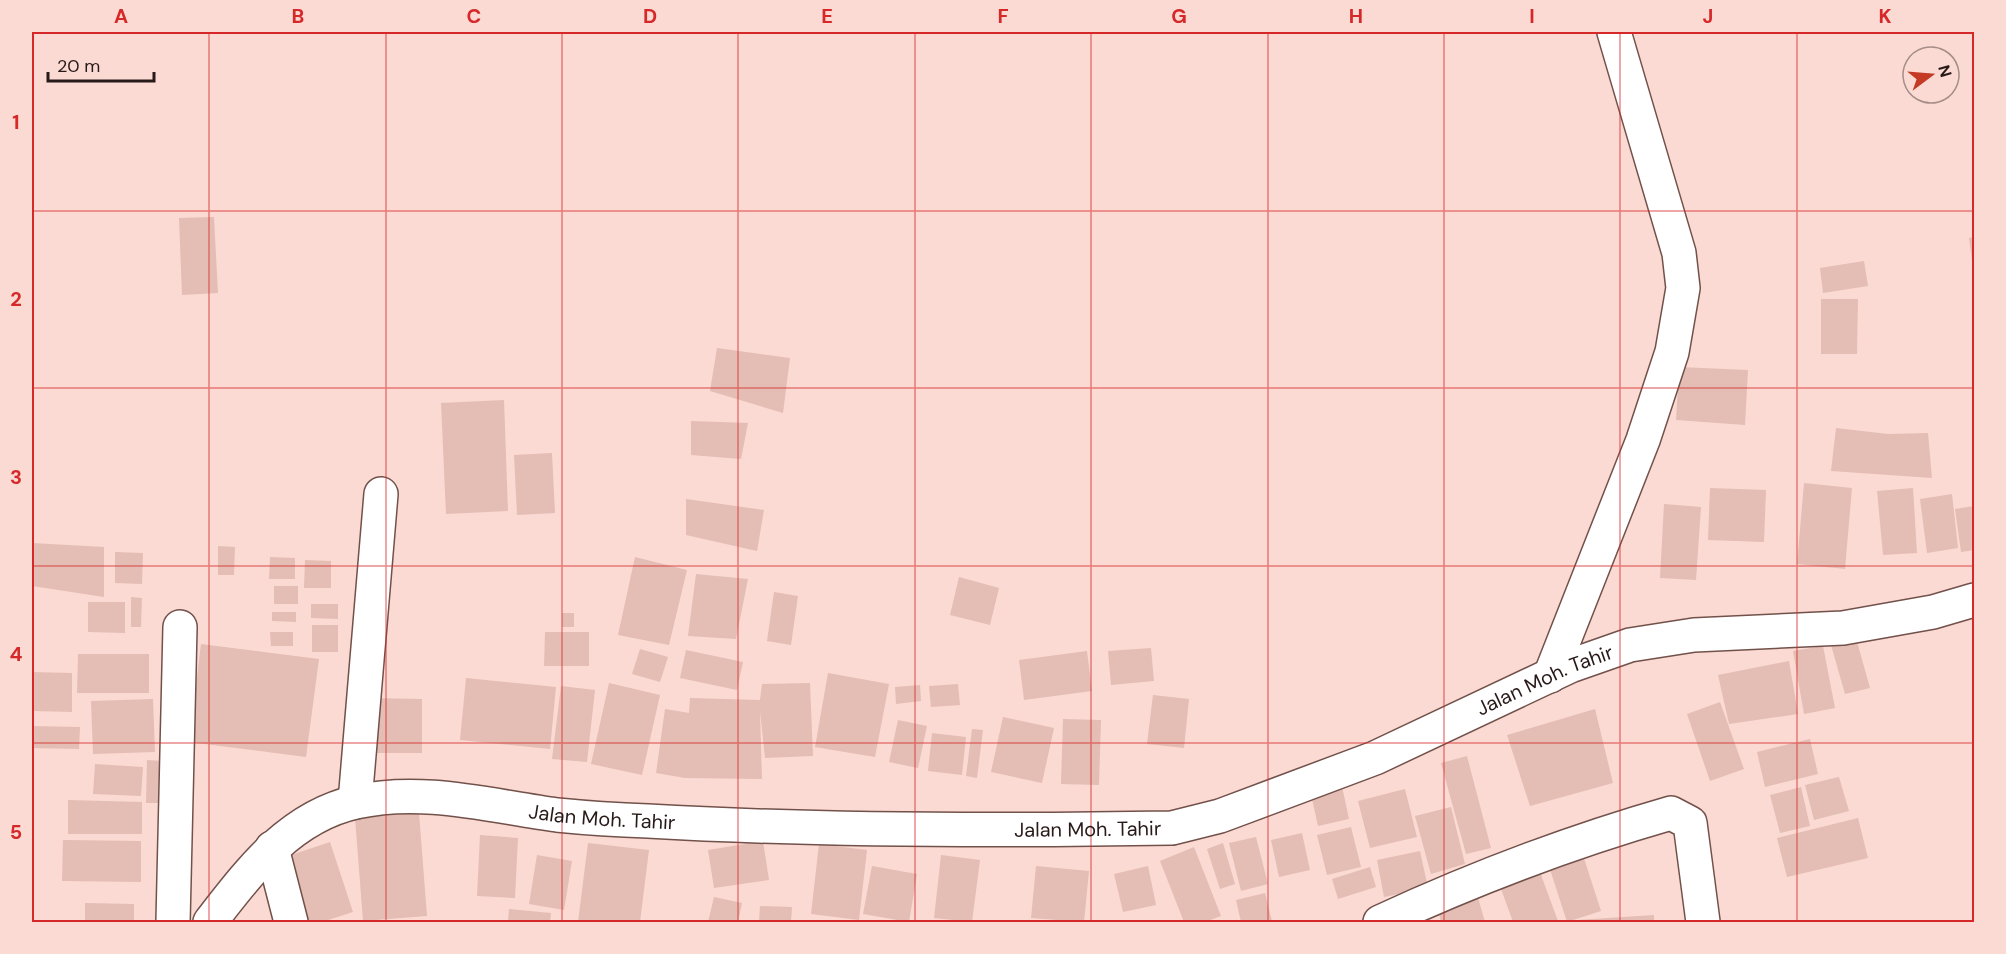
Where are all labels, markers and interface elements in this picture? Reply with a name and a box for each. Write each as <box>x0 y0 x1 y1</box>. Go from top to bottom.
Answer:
text: A <box>114 3 128 29</box>
text: B <box>292 3 304 29</box>
text: C <box>467 3 481 29</box>
text: D <box>643 3 657 29</box>
text: E <box>821 3 833 29</box>
text: F <box>997 3 1009 29</box>
text: G <box>1171 3 1187 29</box>
text: H <box>1349 3 1363 29</box>
text: I <box>1529 3 1535 29</box>
text: J <box>1703 3 1713 29</box>
text: K <box>1878 3 1892 29</box>
scale bar <box>48 45 154 83</box>
north arrow <box>1901 45 1961 105</box>
text: 20 m <box>57 54 100 78</box>
text: N <box>1933 62 1957 80</box>
text: 1 <box>12 109 20 135</box>
text: 2 <box>10 286 22 312</box>
text: 3 <box>10 464 22 490</box>
street label: Jalan Moh. Tahir <box>1472 639 1616 721</box>
text: 4 <box>10 641 23 667</box>
street label: Jalan Moh. Tahir <box>527 798 676 835</box>
street label: Jalan Moh. Tahir <box>1014 815 1161 843</box>
text: 5 <box>10 819 22 845</box>

